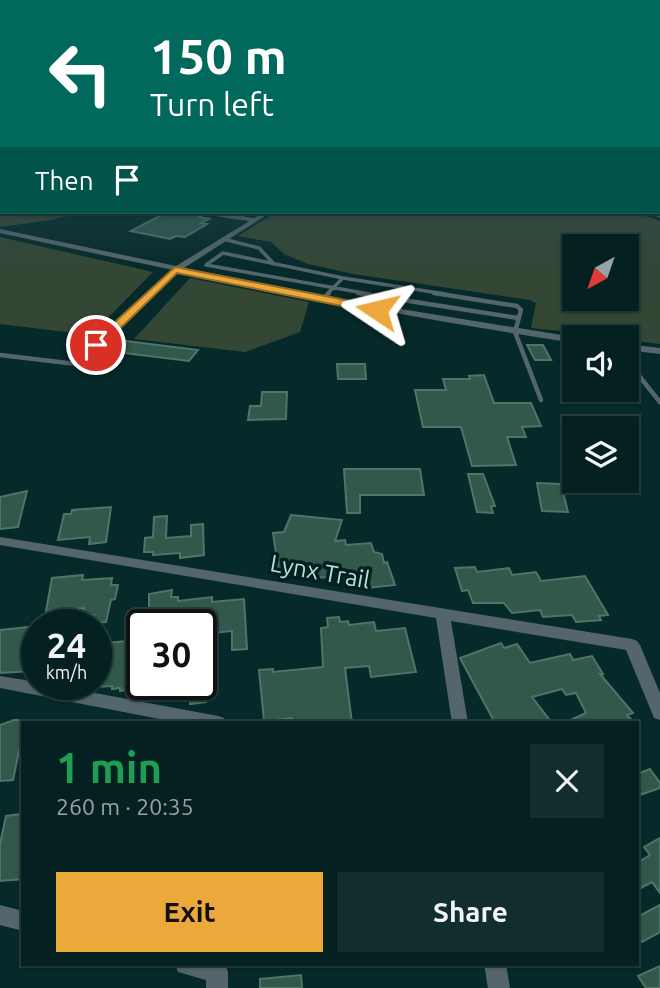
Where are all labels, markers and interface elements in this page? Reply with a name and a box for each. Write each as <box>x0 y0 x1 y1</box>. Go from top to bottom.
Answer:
icon: left <box>35 28 126 119</box>
text: 150 m <box>150 28 287 83</box>
text: Turn left <box>150 86 274 122</box>
icon: arrive <box>108 161 146 199</box>
text: Then <box>35 166 94 195</box>
north arrow <box>562 234 639 312</box>
map controls <box>562 234 639 493</box>
position arrow <box>340 273 414 347</box>
pin <box>66 315 126 375</box>
button: sound <box>562 325 639 402</box>
icon: arrive <box>77 326 115 364</box>
button: layers <box>562 416 639 493</box>
street label: Lynx Trail <box>268 549 372 594</box>
speed limit sign: 30 <box>126 609 217 700</box>
text: 24 <box>47 625 86 665</box>
text: km/h <box>46 662 87 682</box>
text: 1 min <box>56 744 162 791</box>
button: close <box>530 744 604 818</box>
text: 260 m · 20:35 <box>56 794 194 819</box>
button: Exit <box>56 872 323 952</box>
button: Share <box>337 872 604 952</box>

